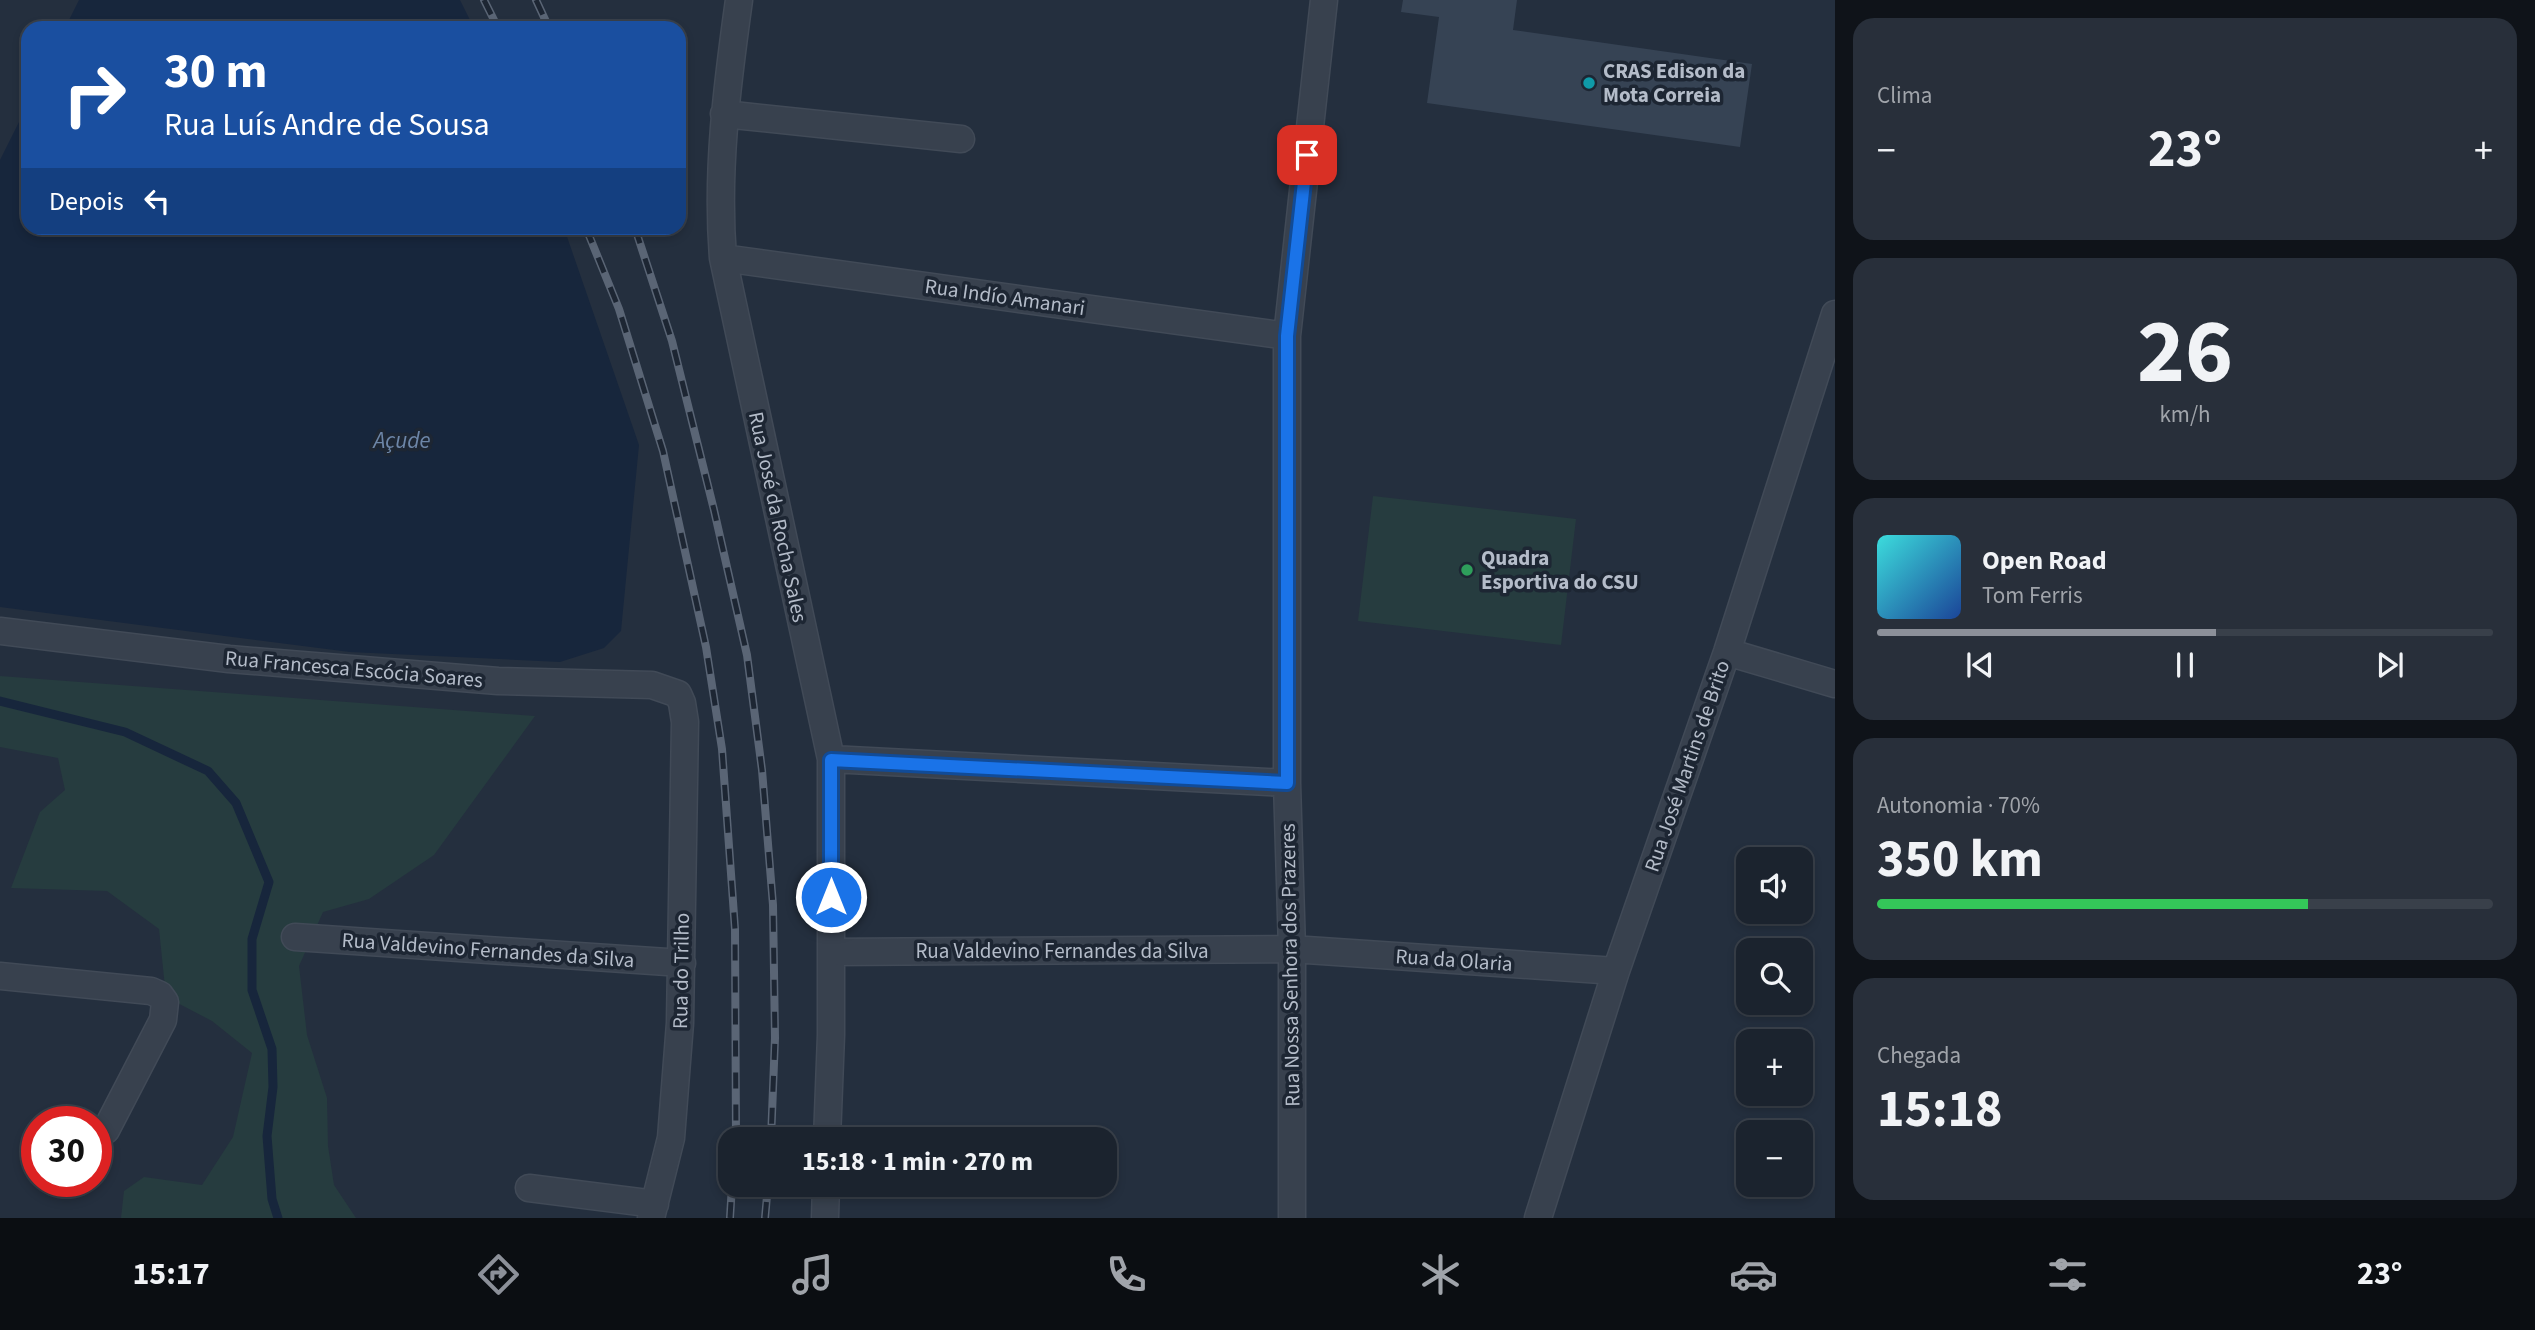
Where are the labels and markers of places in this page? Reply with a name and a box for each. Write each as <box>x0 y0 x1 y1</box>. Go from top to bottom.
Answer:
place label: CRAS Edison da Mota Correia <box>1603 56 1745 110</box>
marker: CRAS Edison da Mota Correia <box>1581 75 1597 91</box>
pin <box>1277 125 1337 185</box>
place label: Quadra Esportiva do CSU <box>1481 543 1639 597</box>
marker: Quadra Esportiva do CSU <box>1459 562 1475 578</box>

